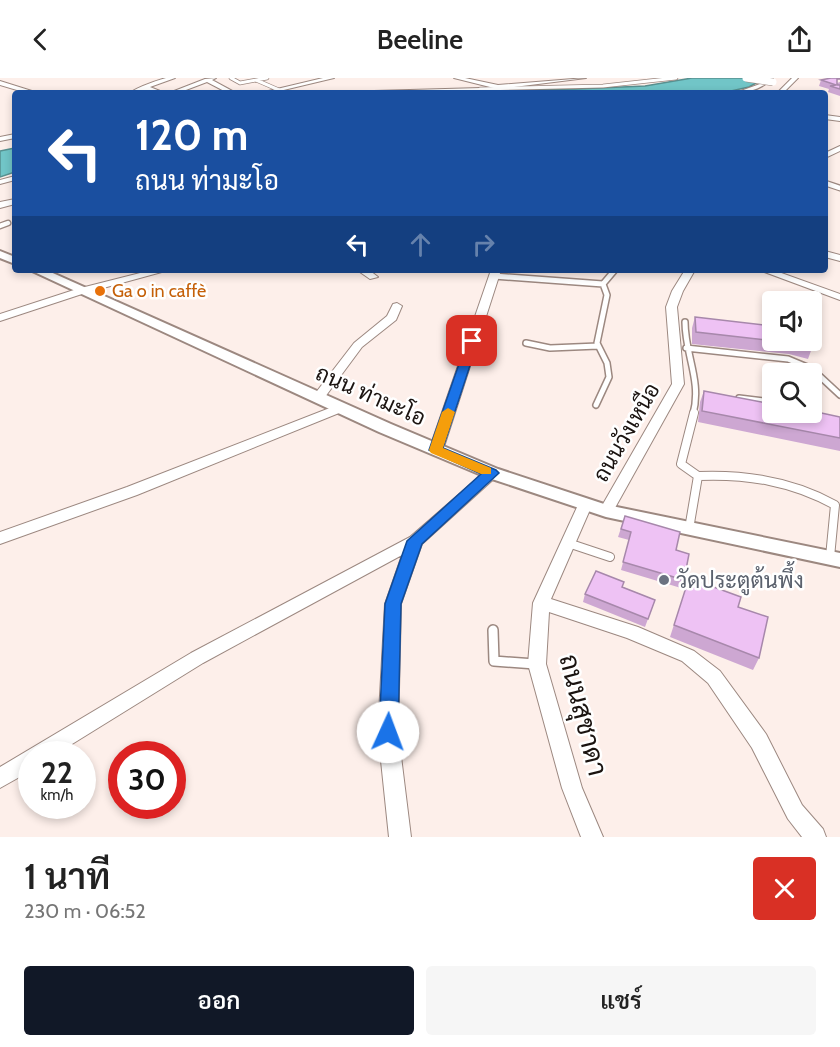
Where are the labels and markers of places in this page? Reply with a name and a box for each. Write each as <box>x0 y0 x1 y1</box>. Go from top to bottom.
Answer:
place label: Ga o in caffè <box>112 280 206 302</box>
marker: Ga o in caffè <box>93 284 107 298</box>
pin <box>446 315 497 366</box>
place label: วัดประตูต้นพึ้ง <box>676 561 804 596</box>
marker: วัดประตูต้นพึ้ง <box>657 573 671 587</box>

